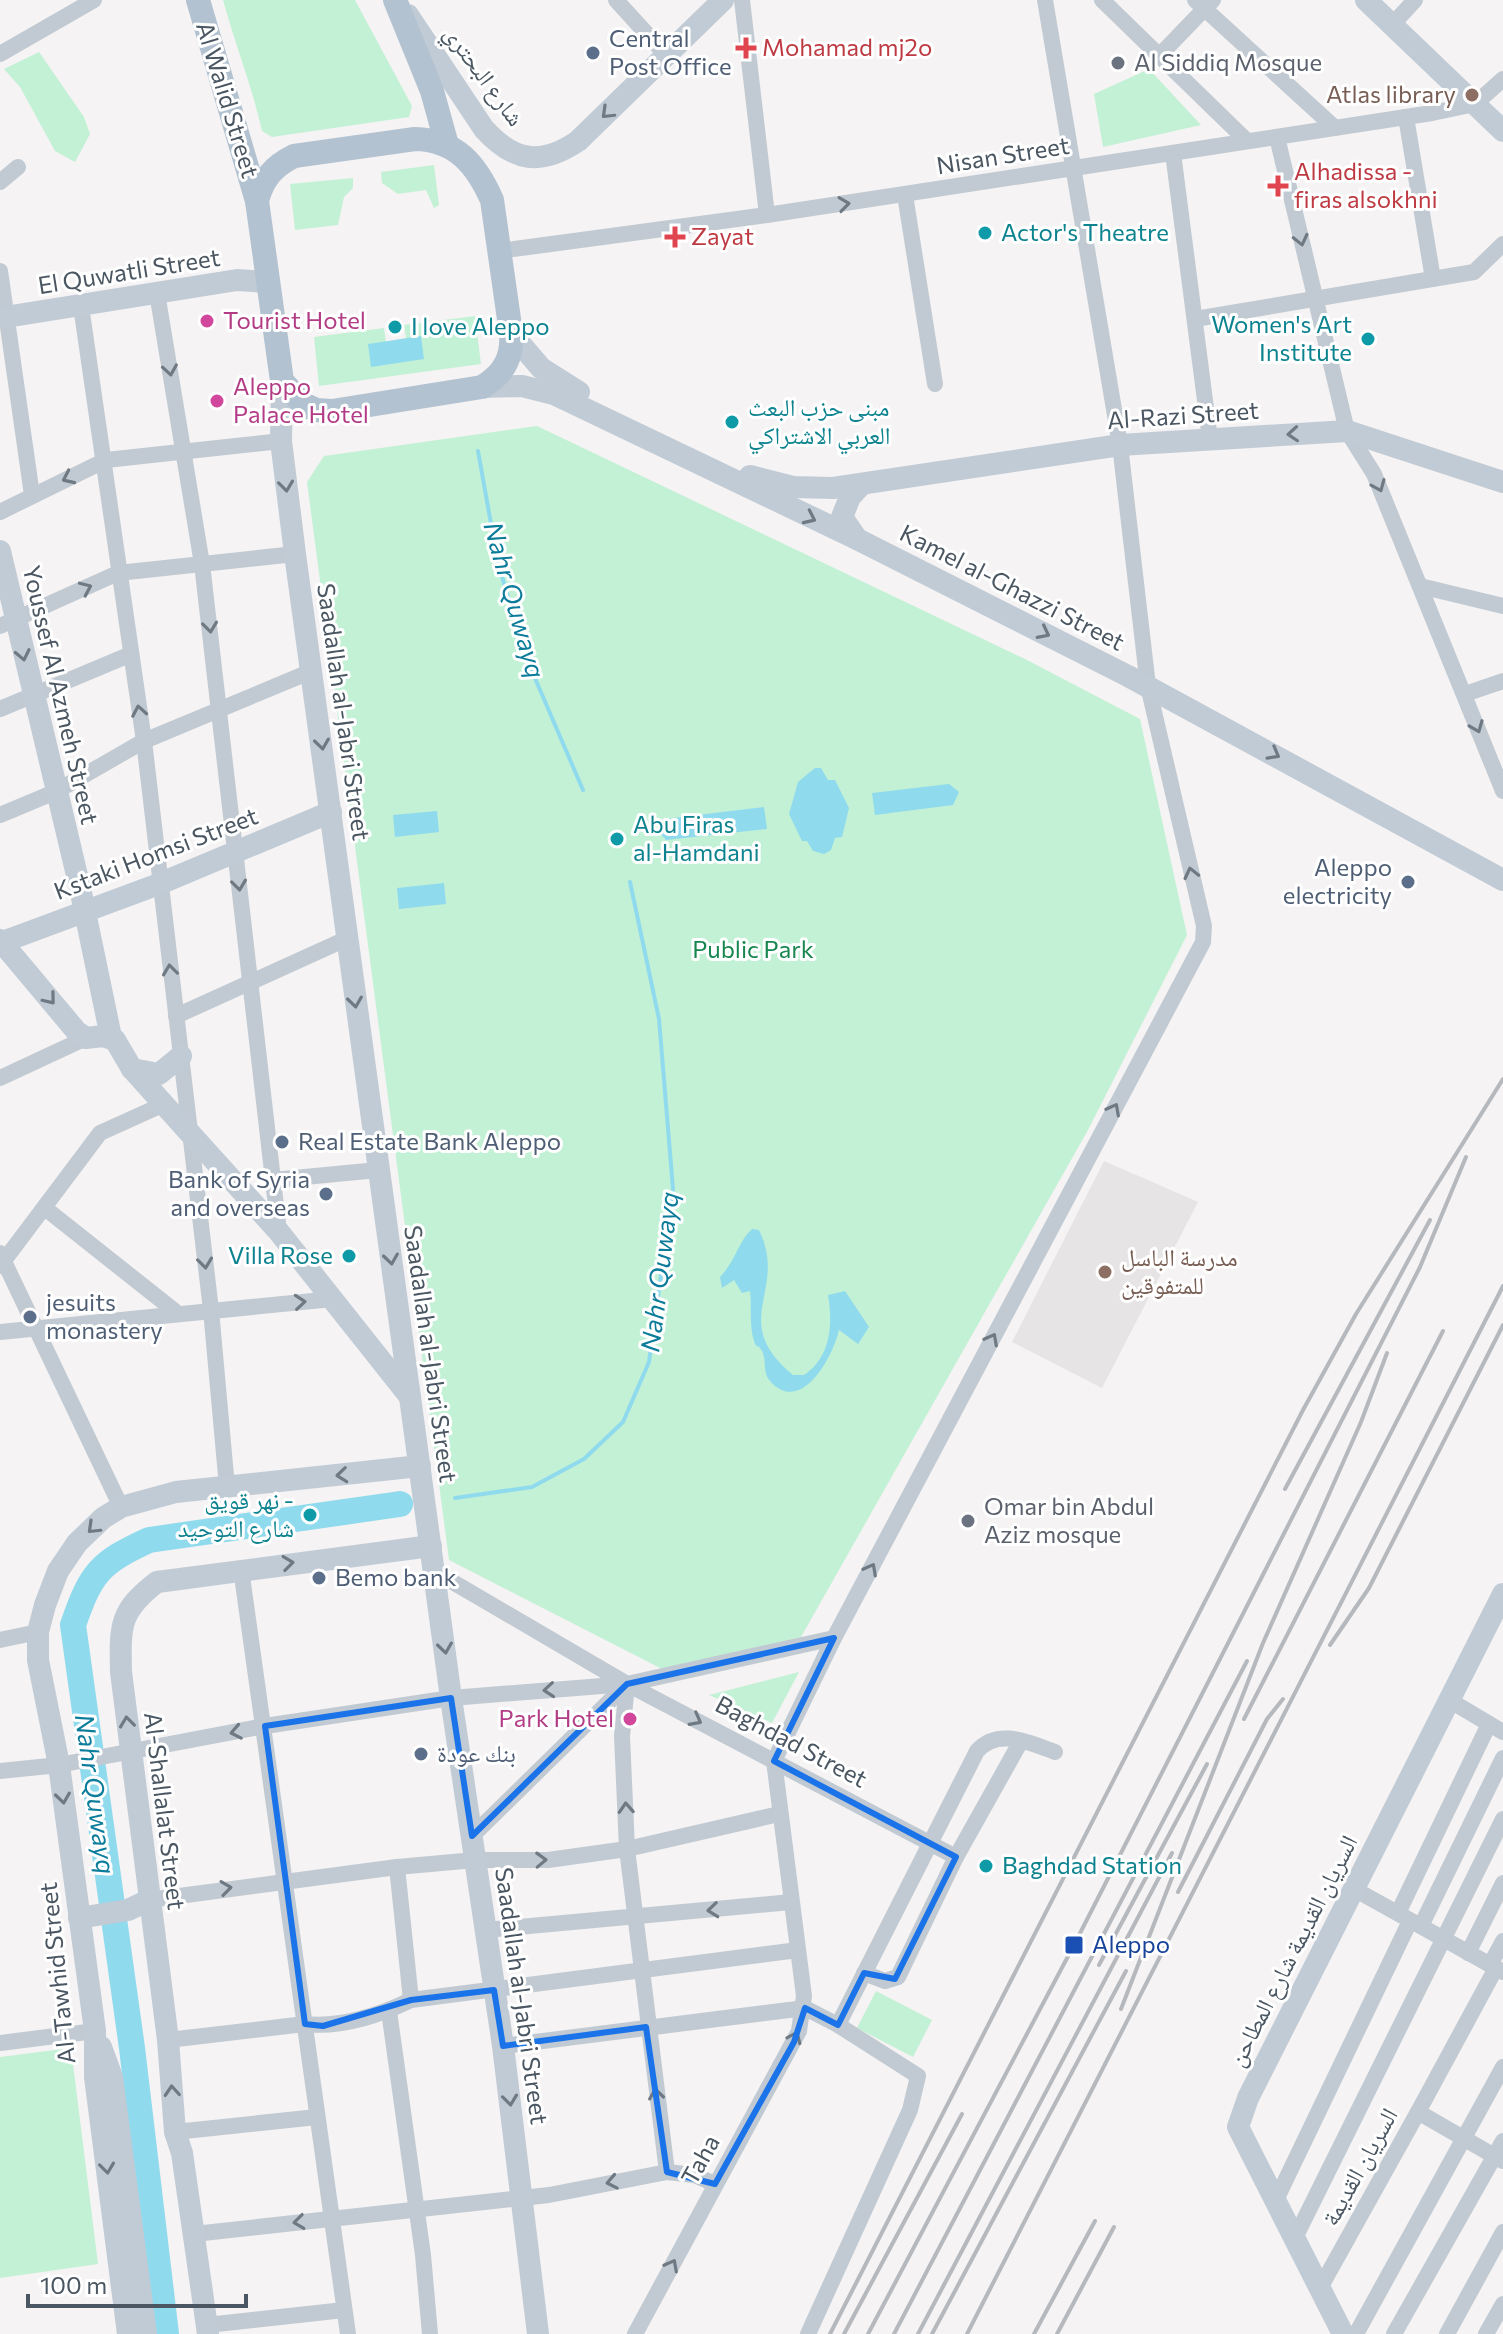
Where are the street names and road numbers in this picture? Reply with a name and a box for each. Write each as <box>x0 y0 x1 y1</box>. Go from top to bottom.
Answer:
street label: Al Walid Street <box>191 18 266 181</box>
street label: شارع البحتري <box>434 19 531 135</box>
street label: Nisan Street <box>934 130 1071 179</box>
street label: El Quwatli Street <box>36 242 222 299</box>
street label: Al-Razi Street <box>1106 395 1260 434</box>
street label: Kamel al-Ghazzi Street <box>896 517 1130 656</box>
street label: Youssef Al Azmeh Street <box>18 562 105 827</box>
street label: Saadallah al-Jabri Street <box>312 581 377 842</box>
street label: Kstaki Homsi Street <box>49 800 262 905</box>
street label: Saadallah al-Jabri Street <box>399 1223 464 1484</box>
street label: Baghdad Street <box>711 1689 873 1793</box>
street label: Al-Shallalat Street <box>139 1710 192 1911</box>
street label: السريان القديمة شارع المطاحن <box>1221 1830 1364 2072</box>
street label: Saadallah al-Jabri Street <box>490 1865 555 2126</box>
street label: Al-Tawhid Street <box>33 1881 80 2065</box>
street label: السريان القديمة <box>1315 2102 1404 2231</box>
street label: Taha <box>674 2129 725 2189</box>

